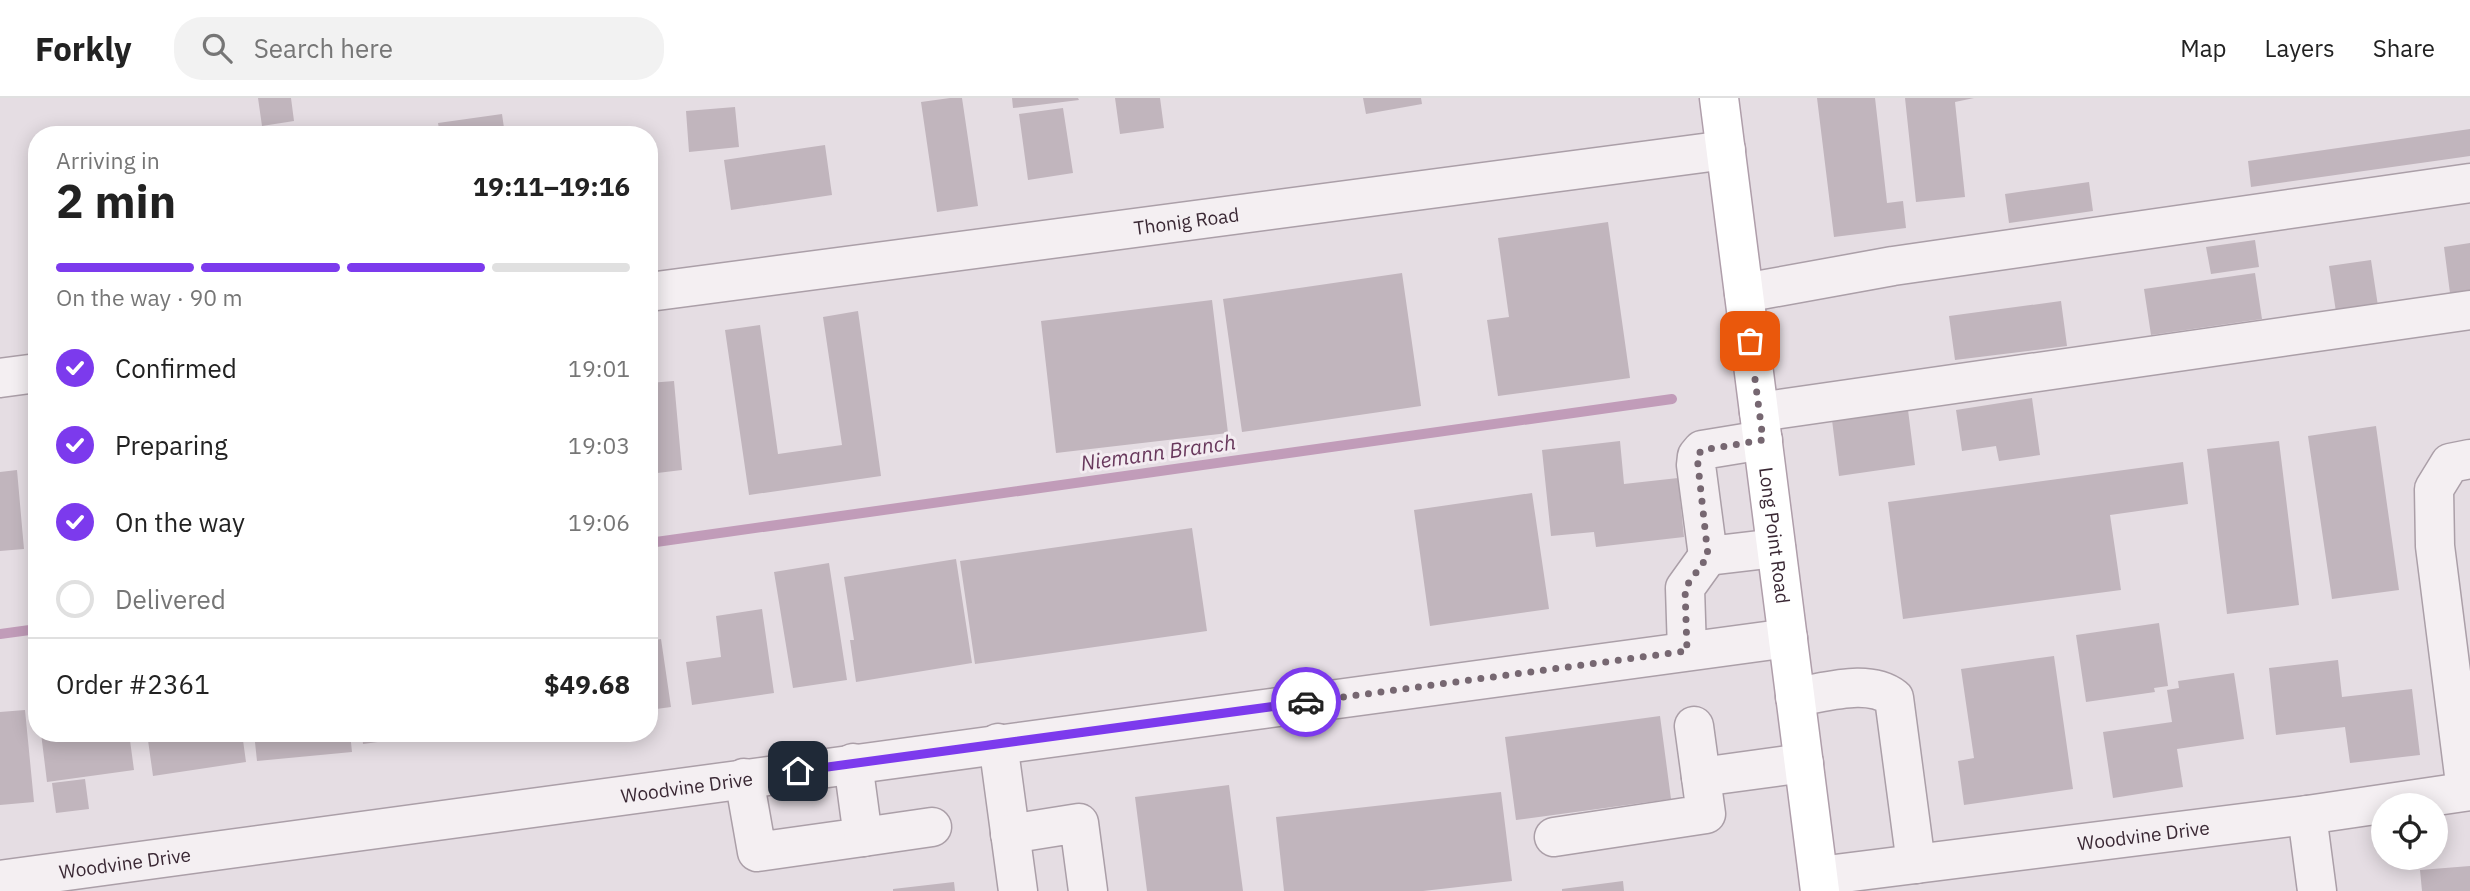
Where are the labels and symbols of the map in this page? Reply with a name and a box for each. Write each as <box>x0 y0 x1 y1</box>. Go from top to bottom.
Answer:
street label: Thonig Road <box>1132 202 1241 240</box>
pin <box>1720 311 1780 371</box>
water label: Niemann Branch <box>1079 427 1237 477</box>
street label: Long Point Road <box>1754 466 1795 605</box>
courier <box>1271 667 1341 737</box>
pin <box>768 741 828 801</box>
street label: Woodvine Drive <box>619 766 754 808</box>
street label: Woodvine Drive <box>2076 815 2211 856</box>
street label: Woodvine Drive <box>57 842 192 884</box>

